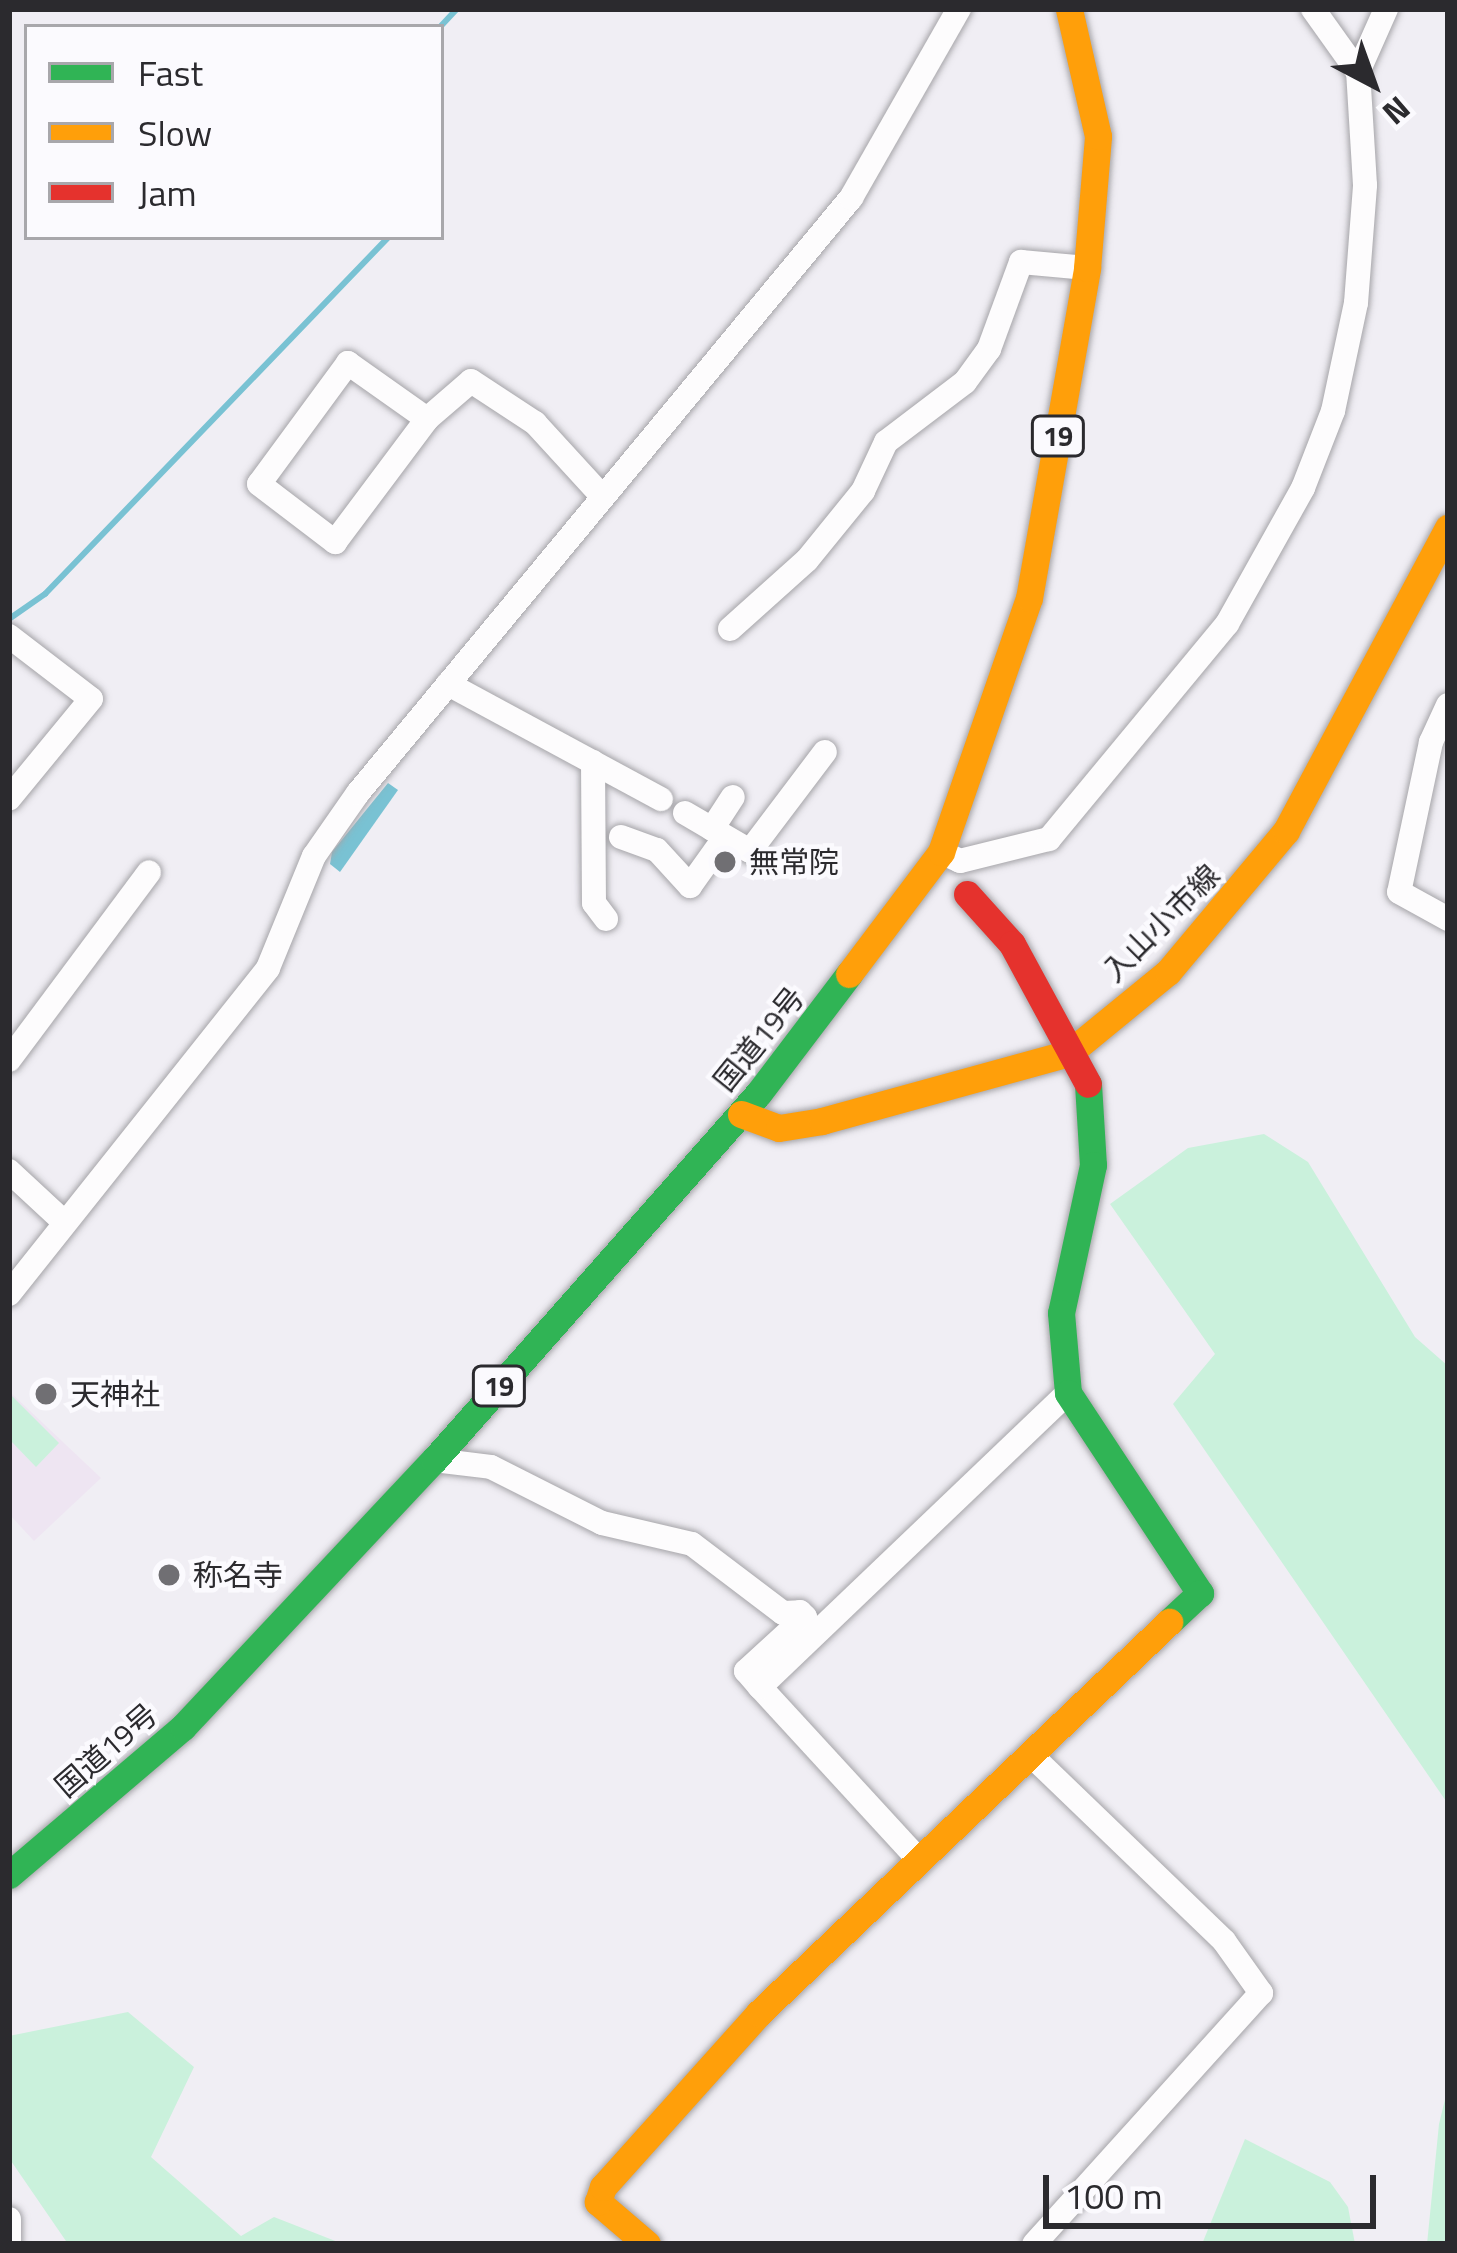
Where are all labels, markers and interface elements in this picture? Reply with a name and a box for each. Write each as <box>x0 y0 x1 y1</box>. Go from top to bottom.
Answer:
legend <box>24 24 444 240</box>
north arrow <box>1313 24 1433 144</box>
text: Fast <box>138 45 203 100</box>
text: N <box>1372 85 1422 138</box>
text: Slow <box>138 105 212 160</box>
text: Jam <box>138 165 197 220</box>
road number: 19 <box>1028 415 1088 457</box>
place label: 無常院 <box>749 844 839 880</box>
marker: 無常院 <box>712 849 738 875</box>
street label: 入山小市線 <box>1095 857 1227 989</box>
street label: 国道19号 <box>706 980 812 1098</box>
road number: 19 <box>469 1365 529 1407</box>
place label: 天神社 <box>70 1376 160 1412</box>
marker: 天神社 <box>33 1381 59 1407</box>
place label: 称名寺 <box>193 1557 283 1593</box>
marker: 称名寺 <box>156 1562 182 1588</box>
street label: 国道19号 <box>48 1696 164 1804</box>
scale bar <box>1049 2151 1382 2225</box>
text: 100 m <box>1064 2168 1163 2223</box>

